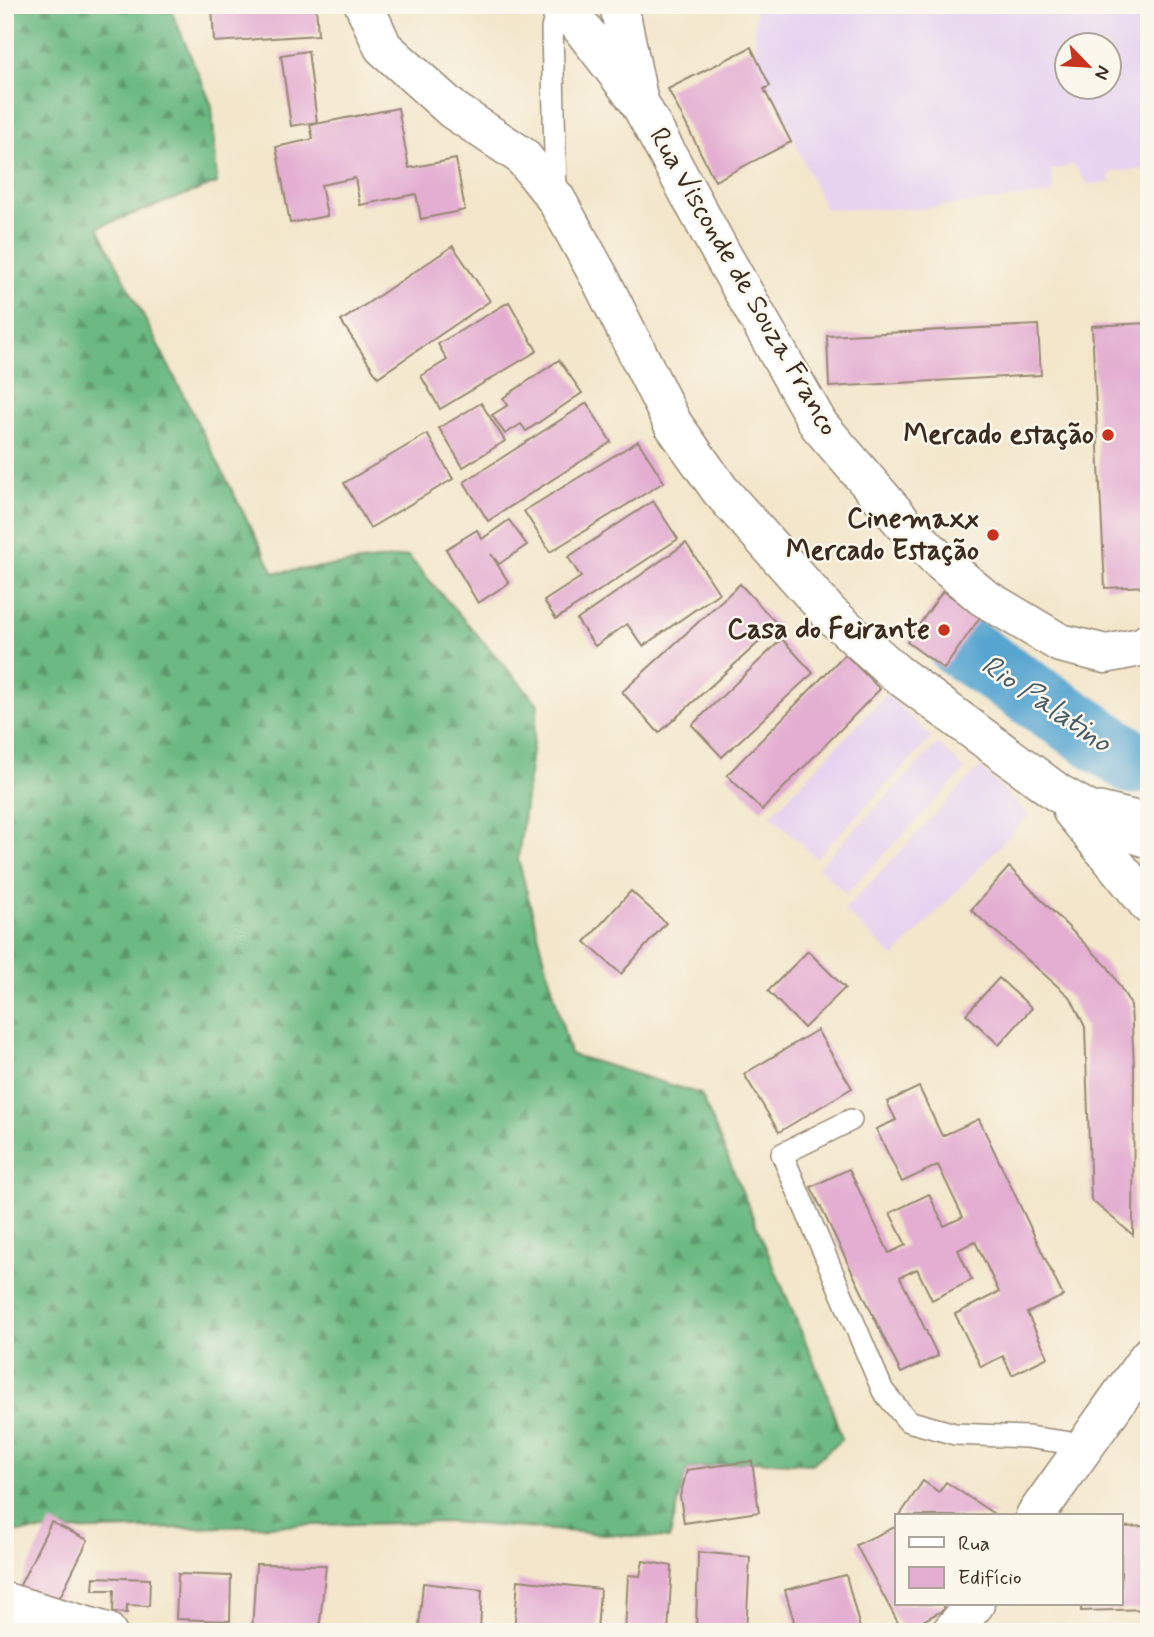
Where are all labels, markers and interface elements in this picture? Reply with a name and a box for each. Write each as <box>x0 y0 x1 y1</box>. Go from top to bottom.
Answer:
north arrow <box>1052 32 1122 102</box>
text: N <box>1088 62 1116 84</box>
street label: Rua Visconde de Souza Franco <box>639 121 847 443</box>
place label: Mercado estação <box>903 417 1094 454</box>
marker: Mercado estação <box>1100 427 1116 443</box>
place label: Cinemaxx Mercado Estação <box>786 501 979 570</box>
marker: Cinemaxx Mercado Estação <box>985 527 1001 543</box>
place label: Casa do Feirante <box>727 612 930 649</box>
marker: Casa do Feirante <box>936 622 952 638</box>
water label: Rio Palatino <box>973 646 1120 763</box>
legend <box>895 1514 1122 1606</box>
text: Rua <box>958 1530 990 1558</box>
text: Edifício <box>958 1564 1022 1592</box>

